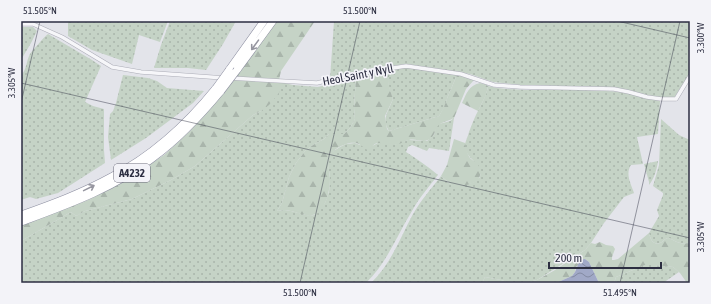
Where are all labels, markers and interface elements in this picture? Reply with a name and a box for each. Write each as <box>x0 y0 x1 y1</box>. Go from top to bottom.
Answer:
text: 51.505°N <box>23 5 57 16</box>
text: 51.500°N <box>343 5 377 16</box>
text: 3.300°W <box>695 22 706 53</box>
one-way arrow <box>251 40 259 51</box>
street label: Heol Saint y Nyll <box>321 61 396 89</box>
text: 3.305°W <box>6 67 17 98</box>
road number: A4232 <box>114 164 150 182</box>
one-way arrow <box>83 184 95 191</box>
text: 3.305°W <box>695 221 706 252</box>
scale bar <box>549 244 661 270</box>
text: 200 m <box>555 251 582 265</box>
text: 51.500°N <box>283 287 317 298</box>
text: 51.495°N <box>603 287 637 298</box>

